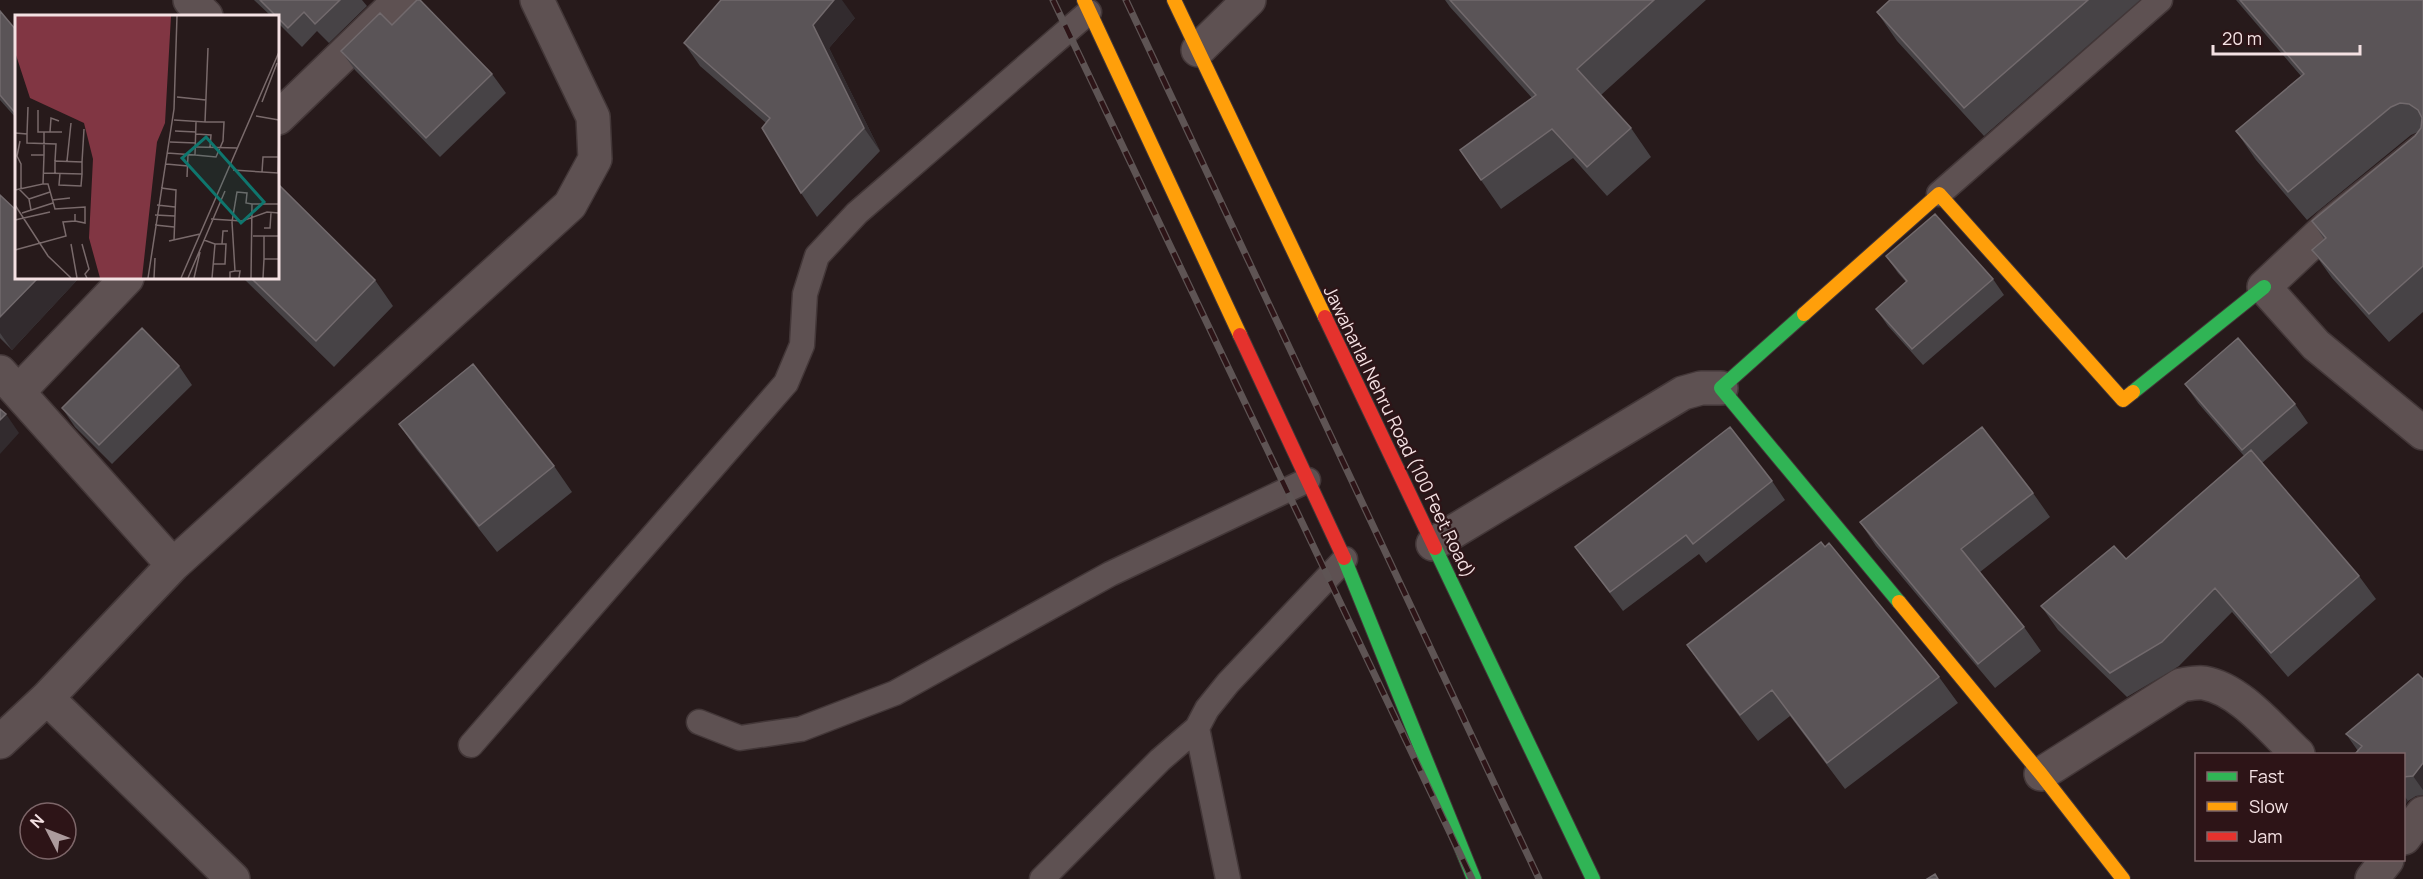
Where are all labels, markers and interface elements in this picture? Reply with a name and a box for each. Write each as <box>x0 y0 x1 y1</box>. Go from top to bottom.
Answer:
inset map <box>15 15 279 279</box>
scale bar <box>2213 18 2360 56</box>
text: 20 m <box>2222 26 2262 50</box>
street label: Jawaharlal Nehru Road (100 Feet Road) <box>1318 281 1481 582</box>
legend <box>2195 753 2405 861</box>
text: Fast <box>2249 764 2284 788</box>
text: Slow <box>2249 794 2289 818</box>
north arrow <box>18 801 78 861</box>
text: N <box>25 809 49 833</box>
text: Jam <box>2249 824 2283 848</box>

